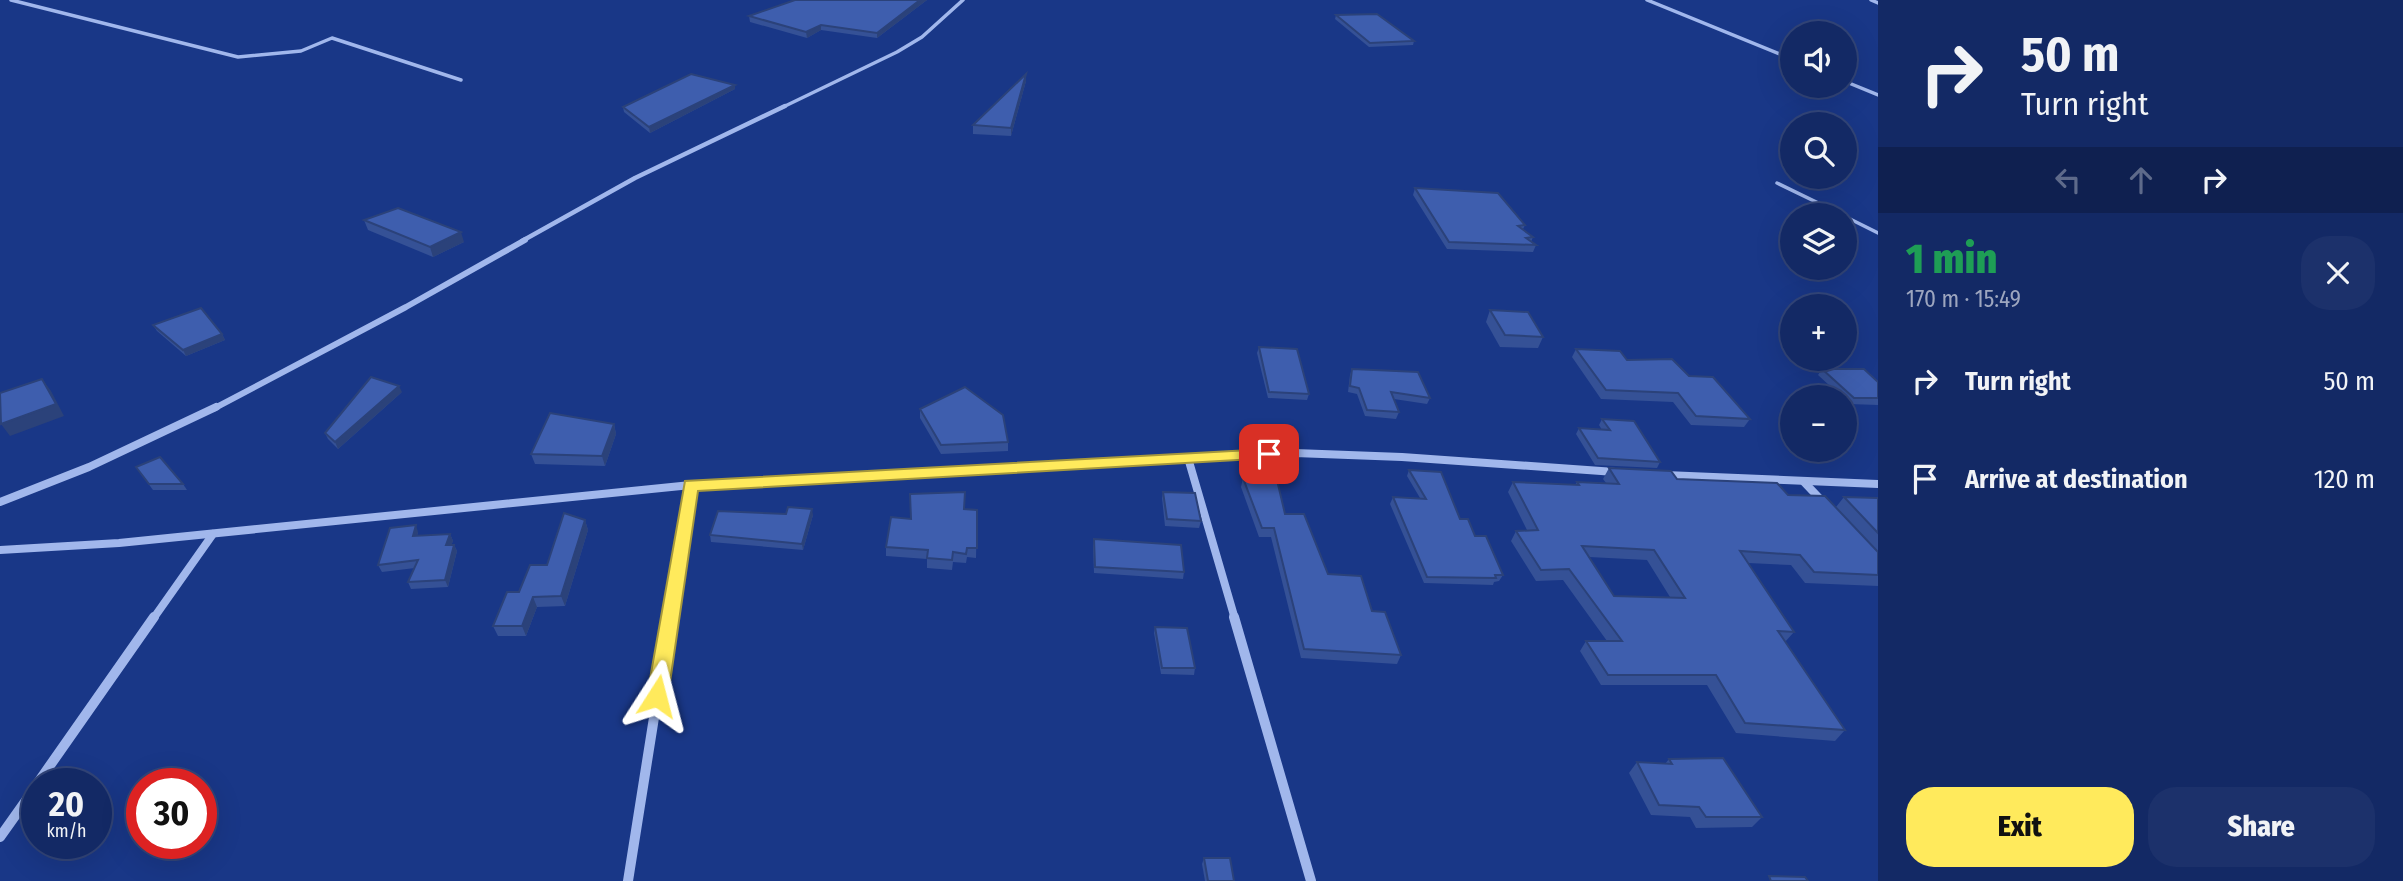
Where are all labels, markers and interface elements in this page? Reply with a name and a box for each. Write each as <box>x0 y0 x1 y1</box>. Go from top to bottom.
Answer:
map controls <box>1780 21 1857 462</box>
button: sound <box>1780 21 1857 98</box>
text: 50 m <box>2021 25 2119 84</box>
icon: right <box>1906 28 1997 119</box>
text: Turn right <box>2021 85 2148 123</box>
button: search <box>1780 112 1857 189</box>
icon: left <box>2049 161 2087 199</box>
icon: ahead <box>2122 161 2160 199</box>
icon: right <box>2195 161 2233 199</box>
button: layers <box>1780 203 1857 280</box>
text: 1 min <box>1906 234 1997 284</box>
button: close <box>2301 236 2375 310</box>
text: 170 m · 15:49 <box>1906 285 2021 313</box>
button: + <box>1780 294 1857 371</box>
icon: right <box>1906 362 1944 400</box>
text: Turn right <box>1965 366 2071 397</box>
text: 50 m <box>2323 366 2375 397</box>
button: − <box>1780 385 1857 462</box>
pin <box>1239 424 1299 484</box>
icon: arrive <box>1250 435 1288 473</box>
icon: arrive <box>1906 460 1944 498</box>
text: Arrive at destination <box>1965 464 2188 495</box>
text: 120 m <box>2314 464 2375 495</box>
position arrow <box>620 659 694 733</box>
speed limit sign: 30 <box>126 768 217 859</box>
text: 20 <box>49 783 84 825</box>
button: Exit <box>1906 787 2134 867</box>
button: Share <box>2148 787 2375 867</box>
text: km/h <box>46 820 87 842</box>

